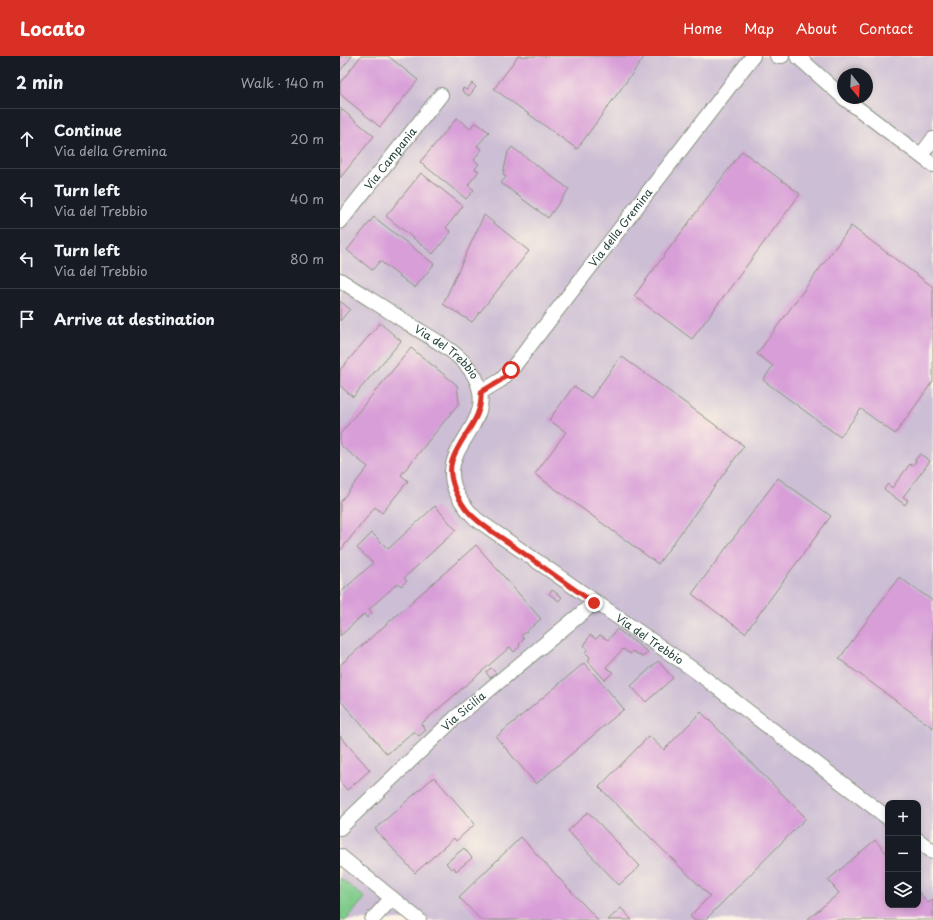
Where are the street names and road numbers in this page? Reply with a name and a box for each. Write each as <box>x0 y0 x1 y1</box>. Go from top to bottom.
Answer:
street label: Via Campania <box>360 123 420 193</box>
street label: Via della Gremina <box>584 184 656 271</box>
street label: Via del Trebbio <box>411 320 483 382</box>
street label: Via del Trebbio <box>612 609 687 668</box>
street label: Via Sicilia <box>437 687 489 735</box>

